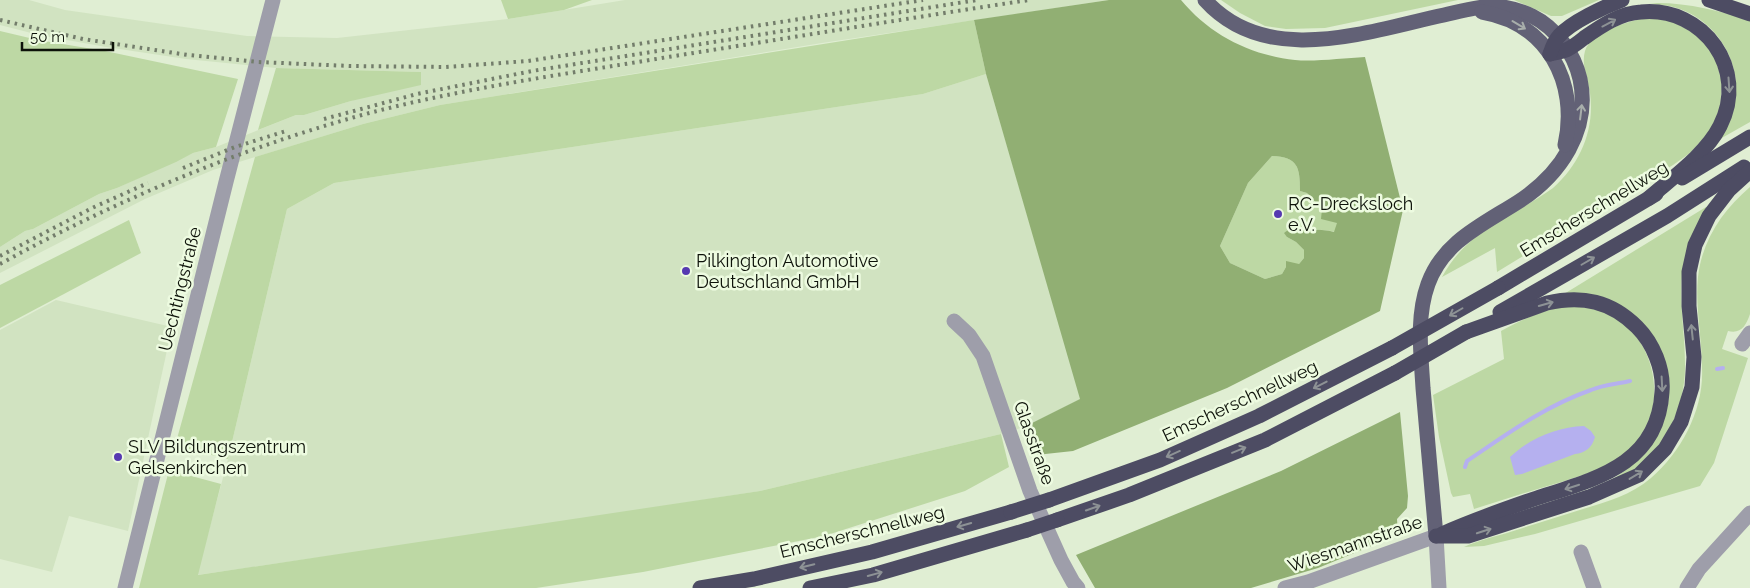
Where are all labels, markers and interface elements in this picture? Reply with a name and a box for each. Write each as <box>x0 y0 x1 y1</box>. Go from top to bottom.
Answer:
one-way arrow <box>1601 18 1616 28</box>
scale bar <box>22 20 114 52</box>
one-way arrow <box>1512 21 1526 31</box>
text: 50 m <box>30 28 65 46</box>
one-way arrow <box>1724 77 1733 93</box>
one-way arrow <box>1576 105 1586 121</box>
street label: Emscherschnellweg <box>1516 156 1672 261</box>
place label: RC-Drecksloch e.V. <box>1288 193 1413 235</box>
marker: RC-Drecksloch e.V. <box>1272 208 1284 220</box>
street label: Uechtingstraße <box>154 224 205 353</box>
place label: Pilkington Automotive Deutschland GmbH <box>696 250 879 292</box>
one-way arrow <box>1580 256 1594 266</box>
marker: Pilkington Automotive Deutschland GmbH <box>680 265 692 277</box>
one-way arrow <box>1538 299 1554 308</box>
one-way arrow <box>1449 308 1464 317</box>
one-way arrow <box>1687 325 1697 341</box>
street label: Emscherschnellweg <box>1159 355 1321 446</box>
one-way arrow <box>1657 376 1667 392</box>
one-way arrow <box>1313 381 1328 390</box>
street label: Glasstraße <box>1010 398 1059 488</box>
place label: SLV Bildungszentrum Gelsenkirchen <box>128 436 306 478</box>
one-way arrow <box>1231 445 1246 455</box>
one-way arrow <box>1166 450 1181 459</box>
marker: SLV Bildungszentrum Gelsenkirchen <box>112 451 124 463</box>
one-way arrow <box>1629 470 1643 481</box>
one-way arrow <box>1565 482 1581 492</box>
street label: Emscherschnellweg <box>777 501 946 562</box>
one-way arrow <box>1085 502 1101 512</box>
street label: Wiesmannstraße <box>1285 511 1425 576</box>
one-way arrow <box>957 521 973 531</box>
one-way arrow <box>1476 526 1492 536</box>
one-way arrow <box>800 562 816 571</box>
one-way arrow <box>866 569 882 578</box>

